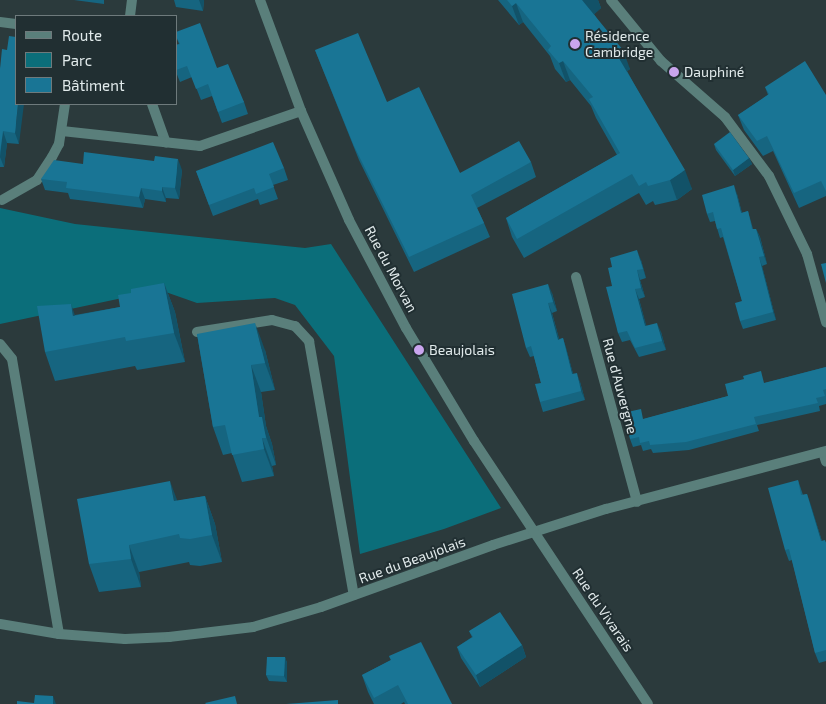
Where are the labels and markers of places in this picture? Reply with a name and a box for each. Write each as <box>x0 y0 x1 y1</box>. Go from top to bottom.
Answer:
place label: Résidence Cambridge <box>585 28 653 60</box>
marker: Résidence Cambridge <box>569 38 581 50</box>
place label: Dauphiné <box>684 64 744 80</box>
marker: Dauphiné <box>668 66 680 78</box>
place label: Beaujolais <box>429 342 495 358</box>
marker: Beaujolais <box>413 344 425 356</box>

